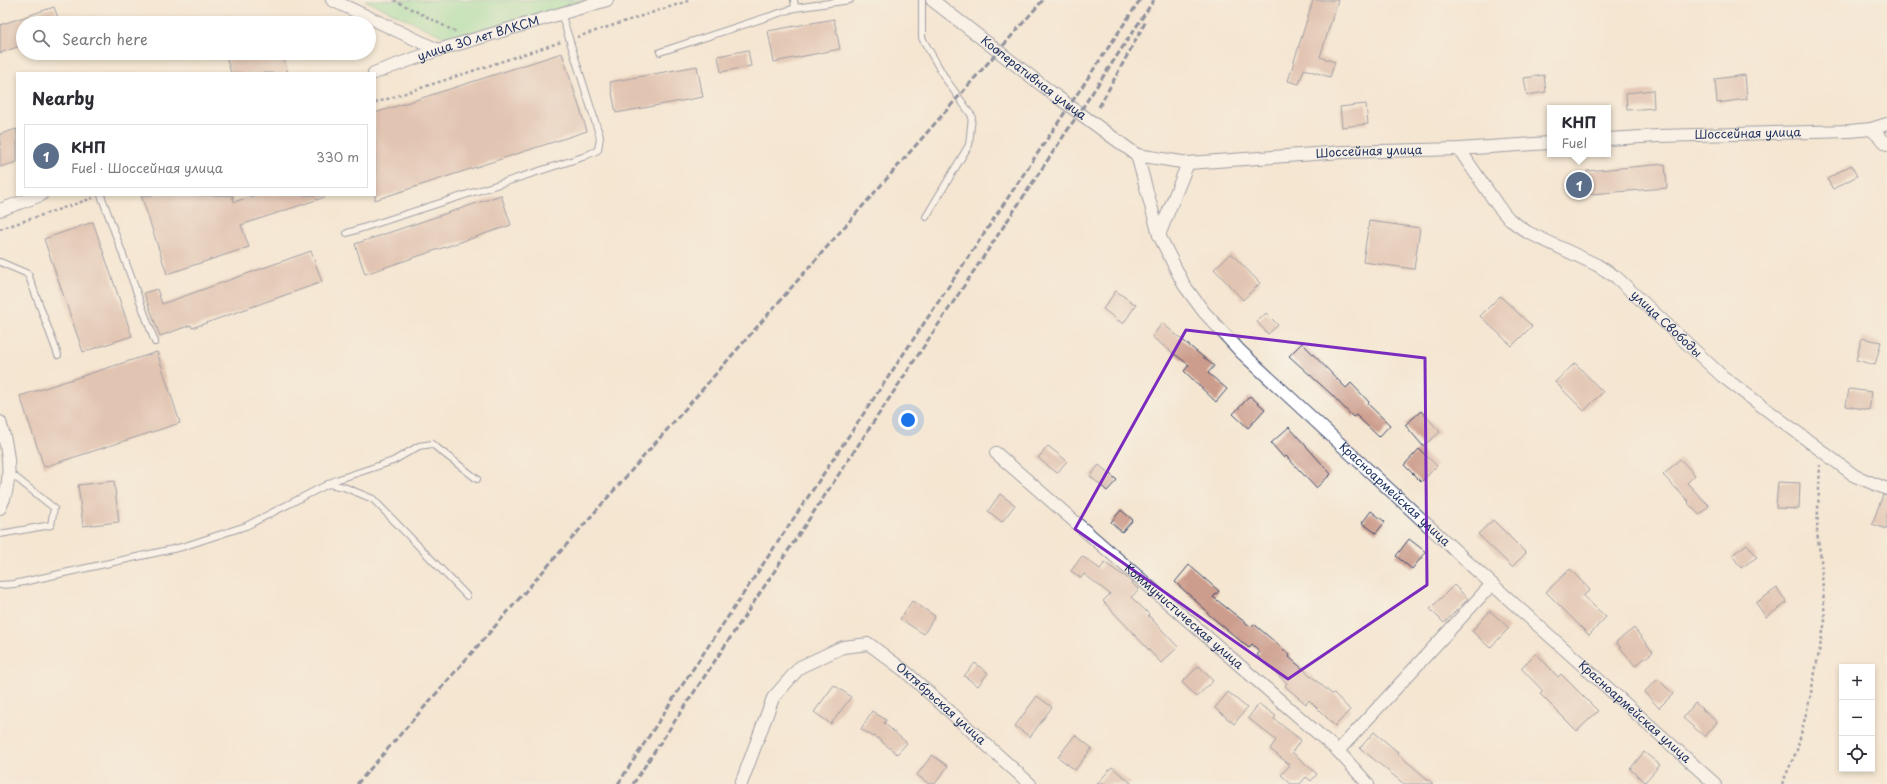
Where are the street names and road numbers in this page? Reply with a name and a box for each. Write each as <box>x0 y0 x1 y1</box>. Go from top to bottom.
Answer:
street label: улица 30 лет ВЛКСМ <box>415 11 541 65</box>
street label: Кооперативная улица <box>977 31 1091 124</box>
street label: Шоссейная улица <box>1694 122 1802 143</box>
street label: Шоссейная улица <box>1315 140 1423 162</box>
street label: улица Свободы <box>1627 285 1707 361</box>
street label: Красноармейская улица <box>1336 437 1455 550</box>
street label: Коммунистическая улица <box>1121 559 1248 673</box>
street label: Красноармейская улица <box>1575 656 1696 767</box>
street label: Октябрьская улица <box>893 658 991 749</box>

